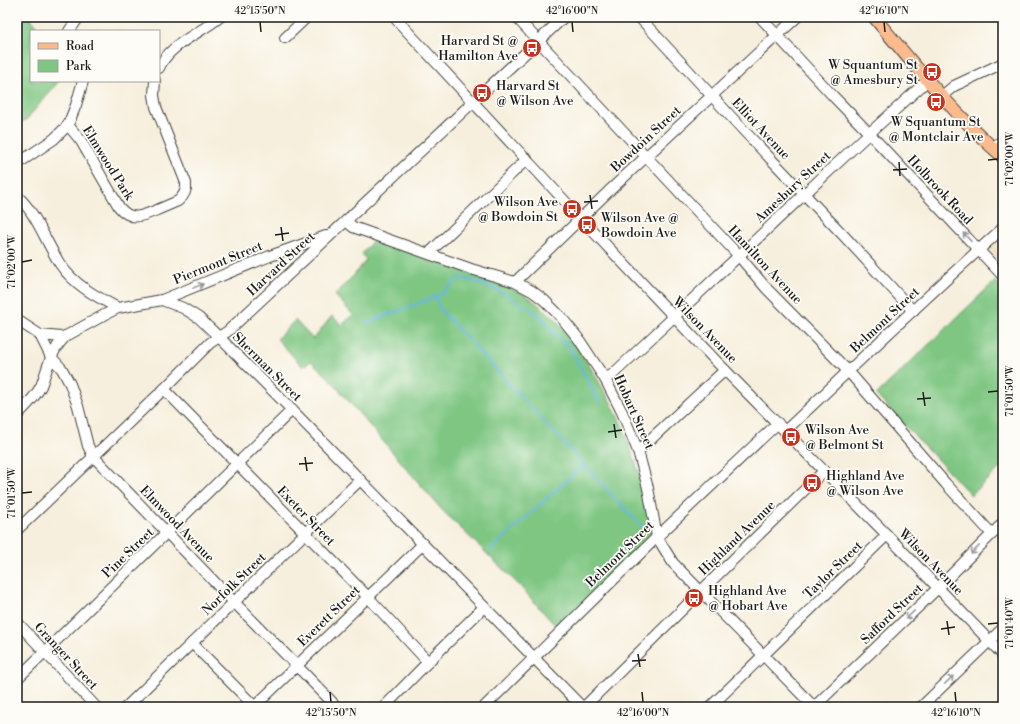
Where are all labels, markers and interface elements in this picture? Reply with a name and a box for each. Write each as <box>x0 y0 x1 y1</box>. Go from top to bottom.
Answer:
text: 42°15'50"N <box>235 5 286 17</box>
text: 42°16'00"N <box>546 5 599 17</box>
text: 42°16'10"N <box>859 5 909 17</box>
legend <box>30 30 160 82</box>
place label: Harvard St @ Hamilton Ave <box>438 33 518 64</box>
bus stop icon: Harvard St @ Hamilton Ave <box>521 37 543 59</box>
text: Road <box>66 39 94 54</box>
place label: W Squantum St @ Amesbury St <box>827 57 918 88</box>
text: Park <box>66 59 92 74</box>
bus stop icon: W Squantum St @ Amesbury St <box>921 61 943 83</box>
place label: Harvard St @ Wilson Ave <box>496 78 574 109</box>
bus stop icon: Harvard St @ Wilson Ave <box>471 82 493 104</box>
bus stop icon: W Squantum St @ Montclair Ave <box>925 91 947 113</box>
street label: Elliot Avenue <box>728 95 794 163</box>
street label: Bowdoin Street <box>607 102 685 176</box>
place label: W Squantum St @ Montclair Ave <box>888 114 984 145</box>
street label: Elmwood Park <box>79 123 138 204</box>
text: 71°02'00"W <box>1004 131 1016 186</box>
street label: Amesbury Street <box>751 148 834 227</box>
street label: Holbrook Road <box>904 152 976 228</box>
place label: Wilson Ave @ Bowdoin St <box>478 194 558 225</box>
bus stop icon: Wilson Ave @ Bowdoin St <box>561 198 583 220</box>
place label: Wilson Ave @ Bowdoin Ave <box>600 210 679 241</box>
bus stop icon: Wilson Ave @ Bowdoin Ave <box>576 214 598 236</box>
street label: Hamilton Avenue <box>725 222 806 308</box>
street label: Harvard Street <box>244 228 319 300</box>
one-way arrow <box>962 232 972 242</box>
text: 71°02'00"W <box>6 234 18 289</box>
street label: Piermont Street <box>171 238 265 288</box>
one-way arrow <box>192 281 204 289</box>
street label: Belmont Street <box>846 284 923 357</box>
street label: Wilson Avenue <box>669 293 741 367</box>
street label: Sherman Street <box>229 329 305 405</box>
text: 71°01'50"W <box>1004 364 1016 417</box>
street label: Hobart Street <box>610 372 658 452</box>
place label: Wilson Ave @ Belmont St <box>804 422 884 453</box>
bus stop icon: Wilson Ave @ Belmont St <box>780 426 802 448</box>
text: 71°01'50"W <box>6 466 18 519</box>
place label: Highland Ave @ Wilson Ave <box>826 468 905 499</box>
bus stop icon: Highland Ave @ Wilson Ave <box>801 472 823 494</box>
street label: Elmwood Avenue <box>136 482 218 566</box>
street label: Exeter Street <box>274 483 339 549</box>
street label: Highland Avenue <box>695 497 779 579</box>
street label: Belmont Street <box>582 517 658 591</box>
street label: Pine Street <box>99 524 157 581</box>
street label: Wilson Avenue <box>895 525 967 599</box>
street label: Taylor Street <box>800 538 866 602</box>
one-way arrow <box>970 545 980 555</box>
street label: Norfolk Street <box>199 549 270 619</box>
street label: Safford Street <box>858 580 927 648</box>
street label: Everett Street <box>294 582 364 650</box>
place label: Highland Ave @ Hobart Ave <box>708 583 788 614</box>
bus stop icon: Highland Ave @ Hobart Ave <box>683 587 705 609</box>
text: 71°01'40"W <box>1004 596 1016 649</box>
one-way arrow <box>905 610 915 620</box>
street label: Granger Street <box>31 619 102 693</box>
one-way arrow <box>944 675 954 685</box>
text: 42°15'50"N <box>306 707 357 719</box>
text: 42°16'00"N <box>617 707 670 719</box>
text: 42°16'10"N <box>931 707 981 719</box>

